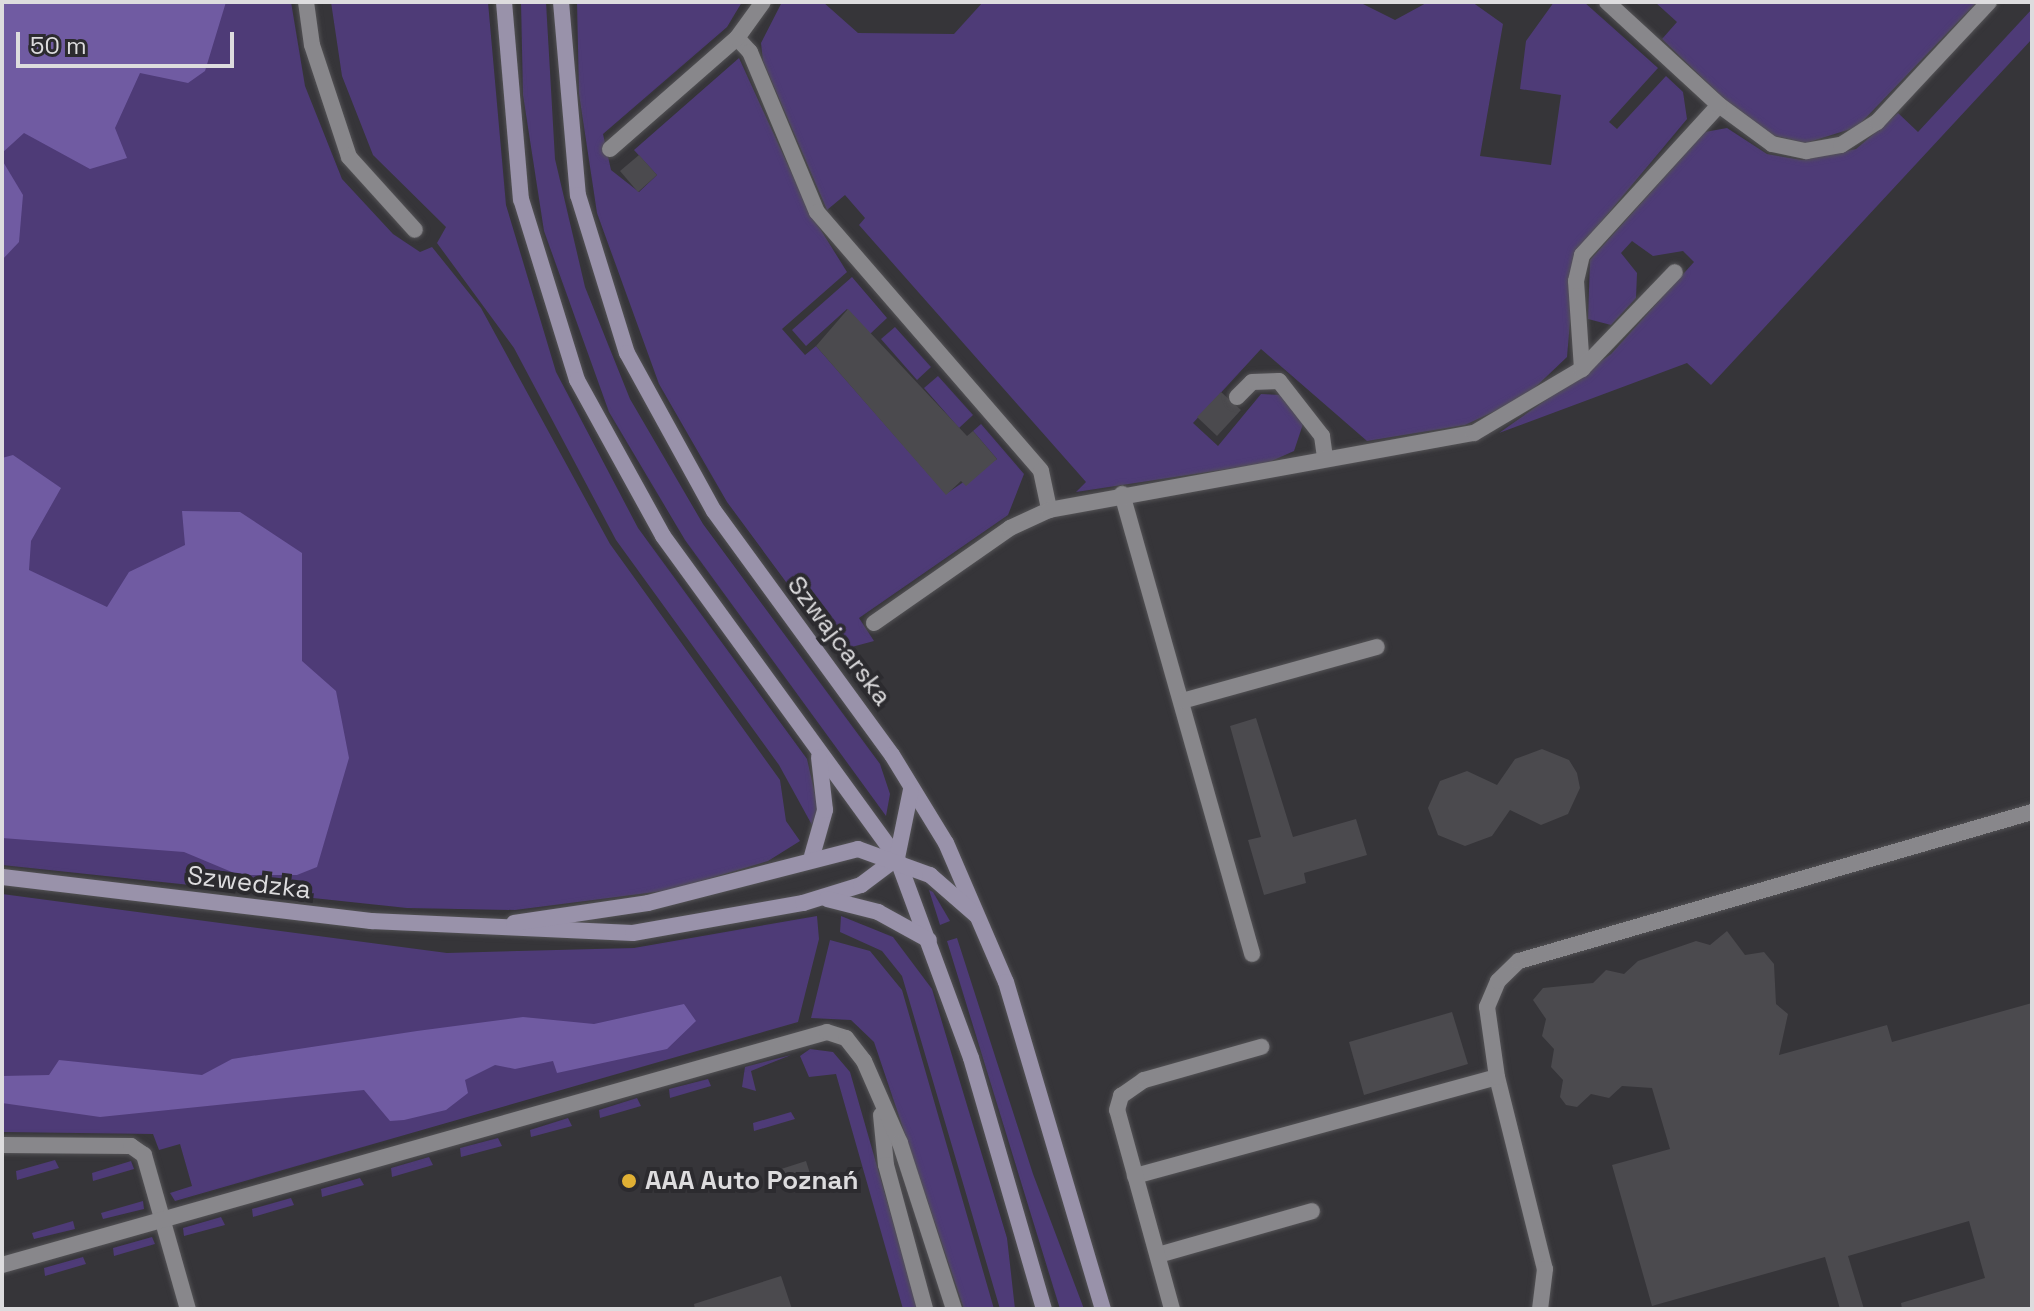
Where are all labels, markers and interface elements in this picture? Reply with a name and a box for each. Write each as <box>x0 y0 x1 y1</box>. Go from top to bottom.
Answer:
scale bar <box>20 16 238 66</box>
text: 50 m <box>30 30 87 61</box>
street label: Szwajcarska <box>780 570 898 712</box>
street label: Szwedzka <box>185 860 313 906</box>
place label: AAA Auto Poznań <box>645 1165 859 1197</box>
marker: AAA Auto Poznań <box>620 1172 638 1190</box>

